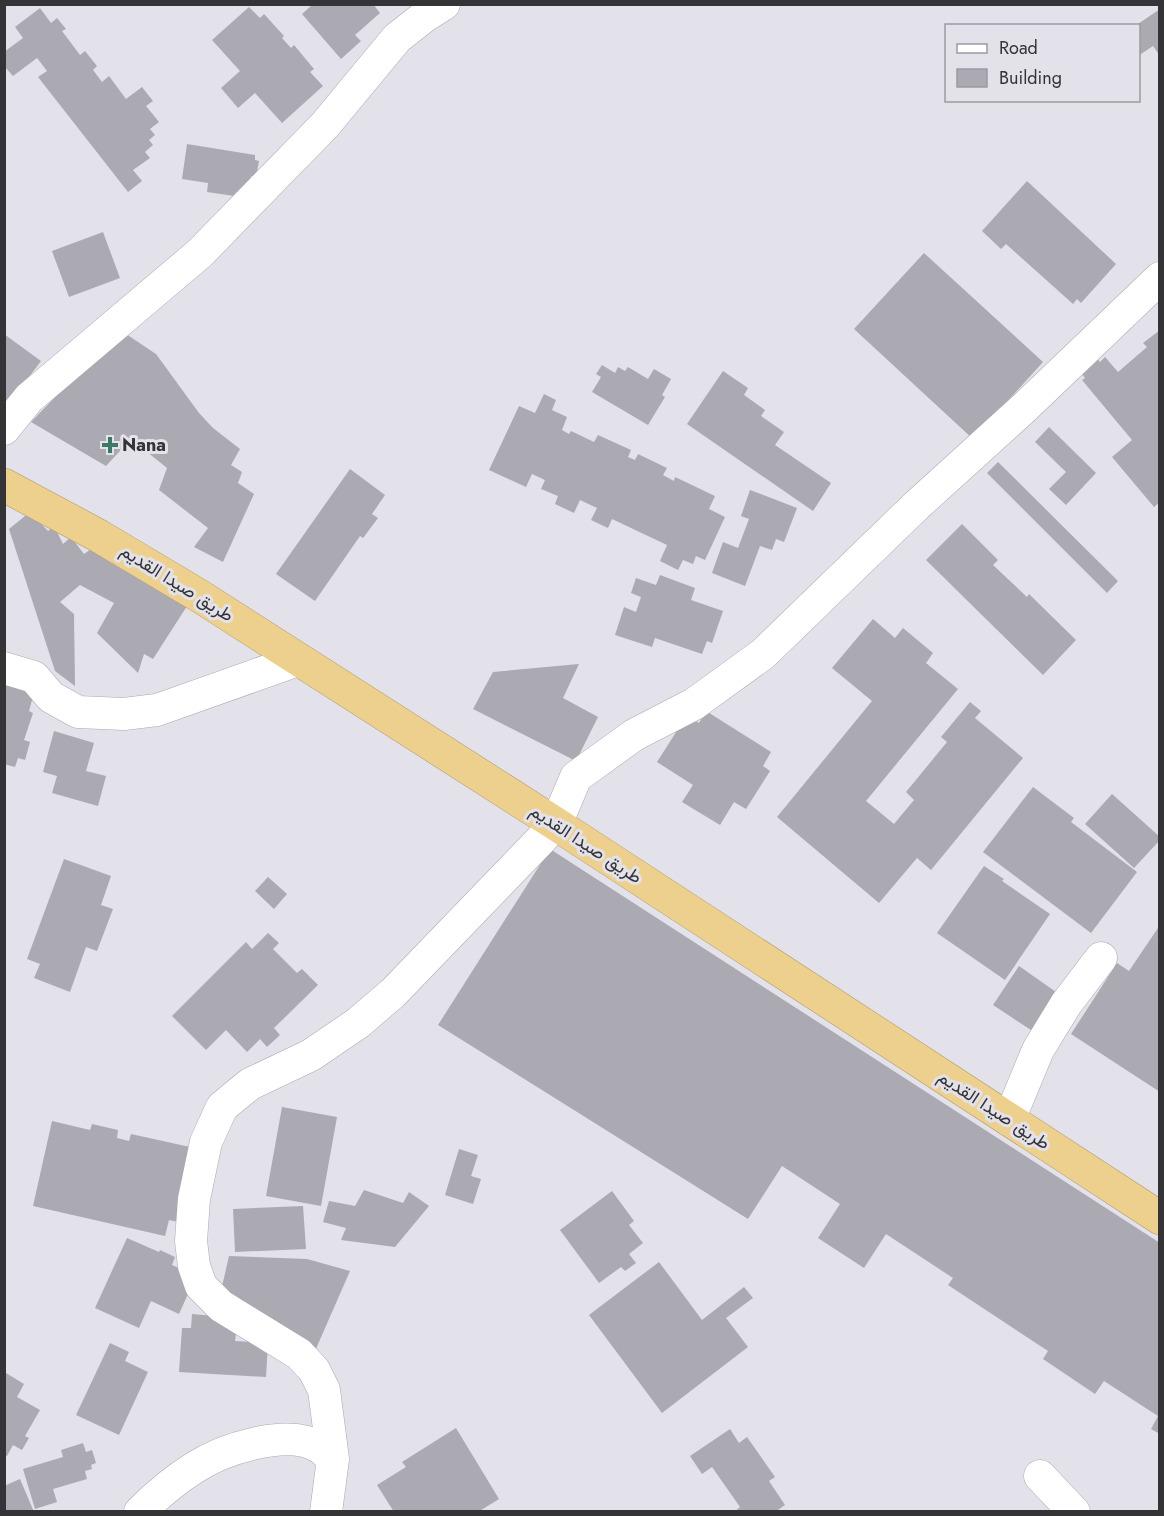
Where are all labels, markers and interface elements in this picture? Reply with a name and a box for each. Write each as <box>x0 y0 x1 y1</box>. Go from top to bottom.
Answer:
legend <box>945 24 1140 102</box>
text: Road <box>999 35 1038 61</box>
text: Building <box>999 65 1062 91</box>
place label: Nana <box>122 432 166 458</box>
marker: Nana <box>103 438 117 452</box>
street label: طريق صيدا القديم <box>115 538 239 628</box>
street label: طريق صيدا القديم <box>525 798 647 890</box>
street label: طريق صيدا القديم <box>933 1064 1055 1156</box>

